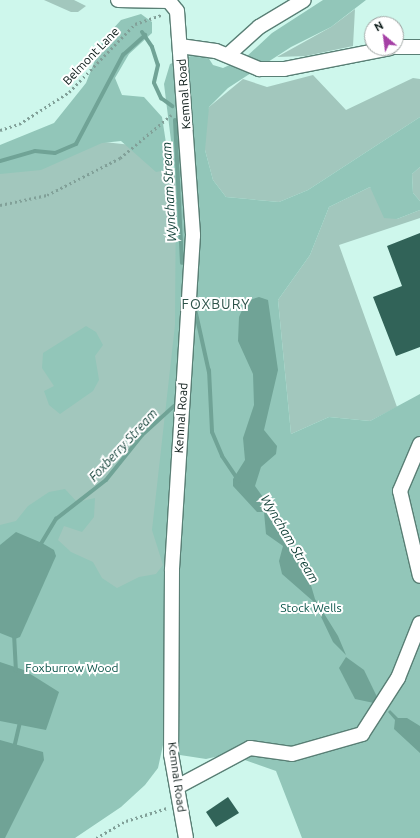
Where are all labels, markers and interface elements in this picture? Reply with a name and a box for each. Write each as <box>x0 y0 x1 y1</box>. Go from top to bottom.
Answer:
north arrow <box>364 16 404 56</box>
text: N <box>372 19 385 34</box>
street label: Belmont Lane <box>60 24 122 88</box>
street label: Kemnal Road <box>174 58 194 130</box>
water label: Wyncham Stream <box>159 141 179 243</box>
district label: FOXBURY <box>182 296 250 312</box>
street label: Kemnal Road <box>171 382 191 454</box>
water label: Foxberry Stream <box>85 405 161 485</box>
water label: Wyncham Stream <box>257 492 323 586</box>
park label: Stock Wells <box>280 601 342 615</box>
park label: Foxburrow Wood <box>25 661 119 675</box>
street label: Kemnal Road <box>165 741 189 813</box>

